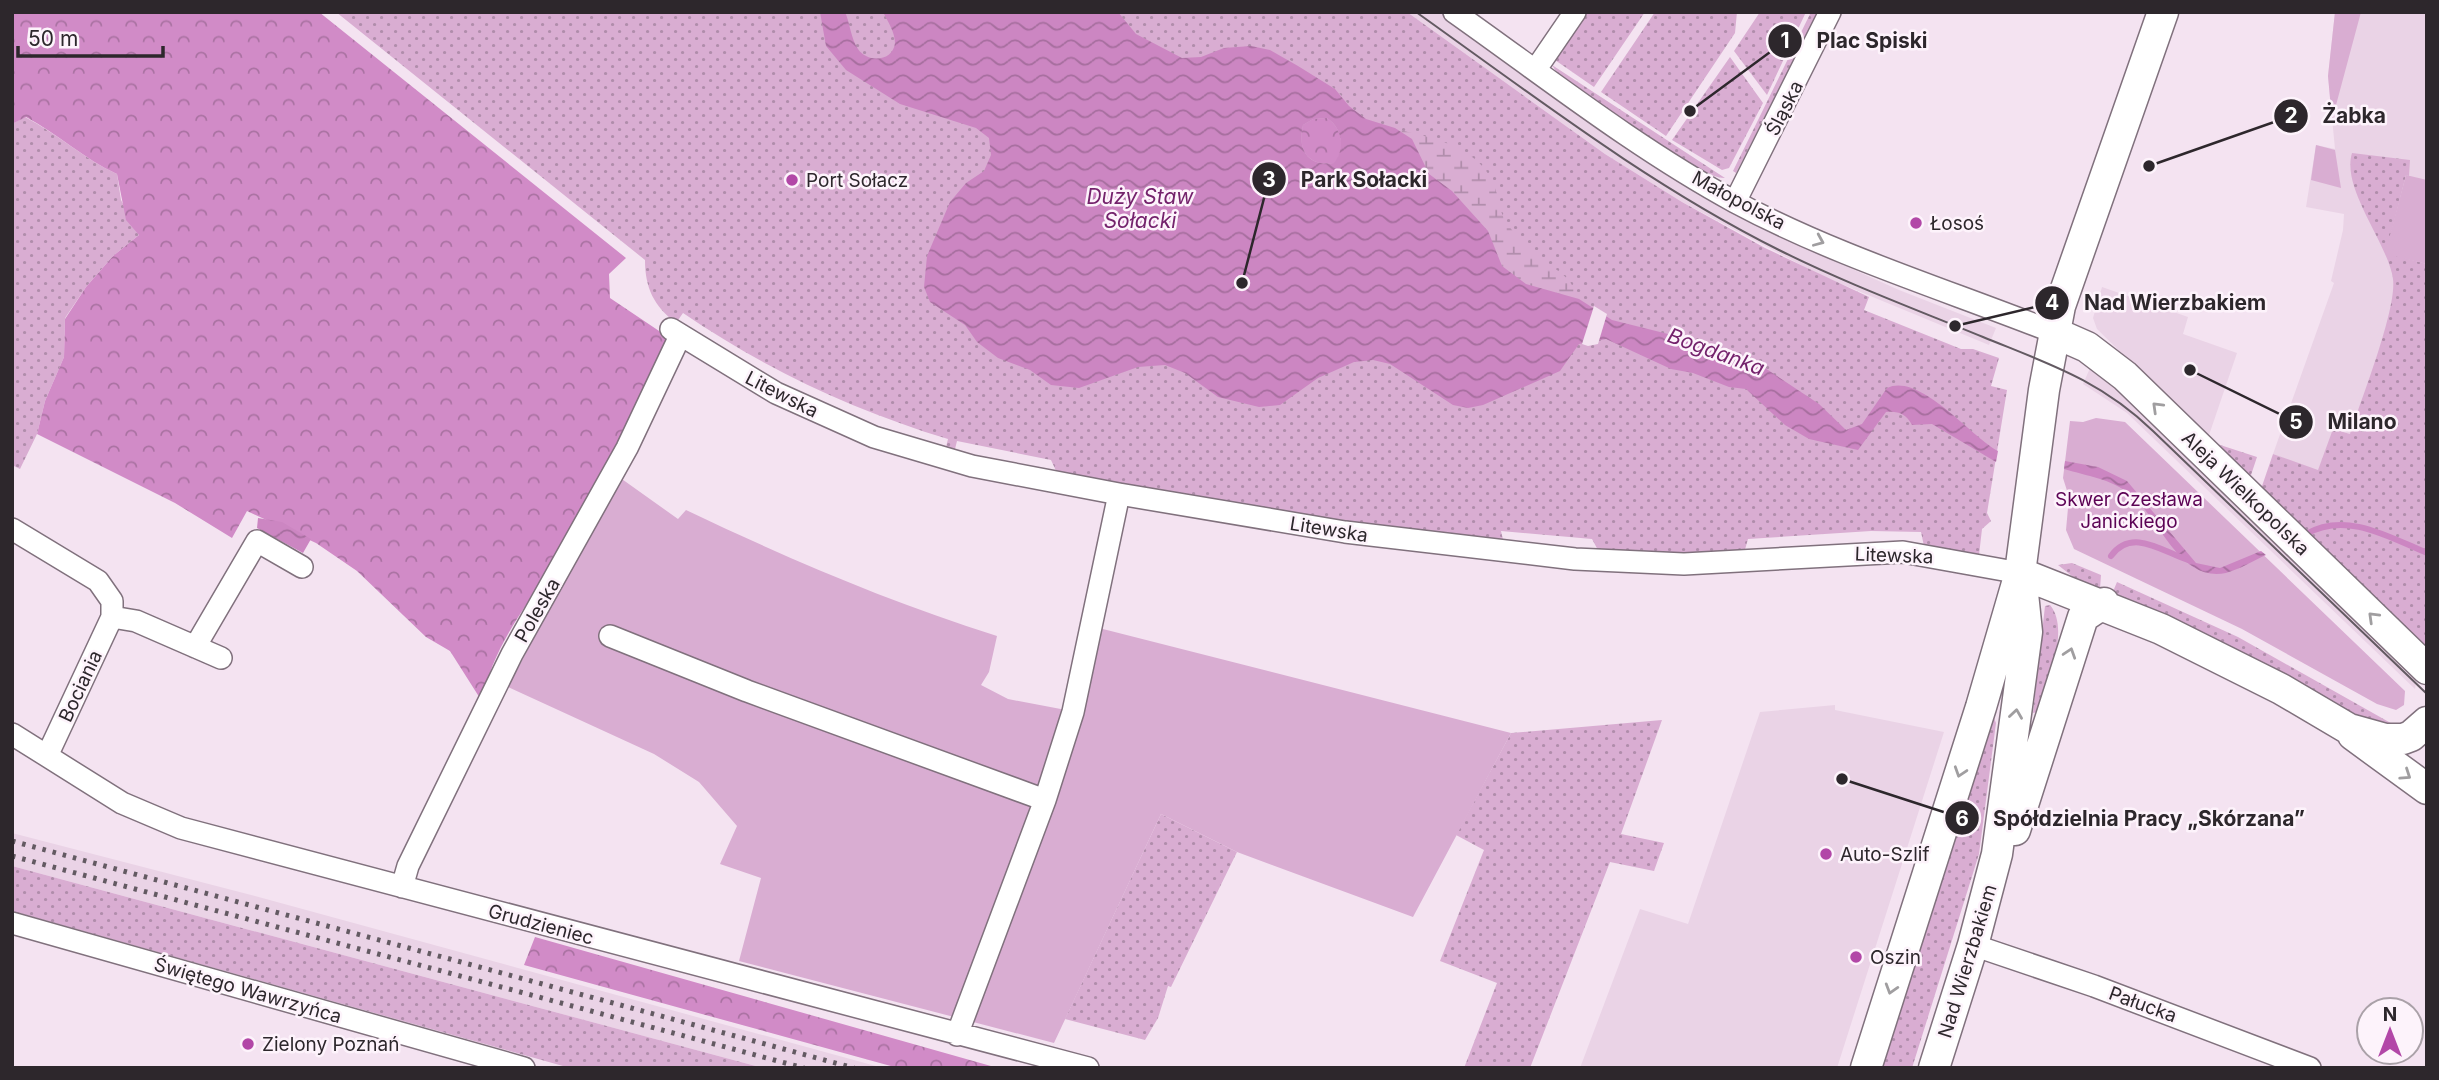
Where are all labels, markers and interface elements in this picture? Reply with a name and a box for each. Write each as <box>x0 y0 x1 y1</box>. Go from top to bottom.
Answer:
scale bar <box>18 14 163 58</box>
callout: Plac Spiski <box>1767 20 1941 62</box>
text: 50 m <box>28 26 78 51</box>
text: 1 <box>1780 28 1790 53</box>
text: Plac Spiski <box>1816 28 1928 53</box>
street label: Śląska <box>1761 77 1808 140</box>
callout: Żabka <box>2274 95 2400 137</box>
text: Żabka <box>2322 102 2386 128</box>
text: 2 <box>2284 103 2298 128</box>
callout: Park Sołacki <box>1251 158 1441 200</box>
street label: Małopolska <box>1688 166 1789 235</box>
text: 3 <box>1262 167 1276 192</box>
text: Park Sołacki <box>1301 167 1427 192</box>
place label: Port Sołacz <box>806 169 908 192</box>
marker: Port Sołacz <box>784 172 800 188</box>
water label: Duży Staw Sołacki <box>1086 184 1194 233</box>
place label: Łosoś <box>1930 212 1984 235</box>
marker: Łosoś <box>1908 215 1924 231</box>
one-way arrow <box>1812 233 1825 247</box>
callout: Nad Wierzbakiem <box>2035 282 2280 324</box>
text: 4 <box>2045 290 2059 315</box>
text: Nad Wierzbakiem <box>2084 290 2266 315</box>
water label: Bogdanka <box>1664 322 1768 381</box>
street label: Litewska <box>741 366 822 423</box>
callout: Milano <box>2279 401 2411 443</box>
one-way arrow <box>2152 403 2165 416</box>
text: 5 <box>2289 409 2303 434</box>
text: Milano <box>2327 409 2397 434</box>
street label: Aleja Wielkopolska <box>2177 427 2314 560</box>
park label: Skwer Czesława Janickiego <box>2055 488 2203 533</box>
street label: Litewska <box>1288 512 1370 547</box>
street label: Litewska <box>1854 543 1934 568</box>
street label: Poleska <box>510 574 565 646</box>
one-way arrow <box>2368 612 2381 625</box>
street label: Bociania <box>54 647 107 726</box>
one-way arrow <box>2062 647 2077 659</box>
one-way arrow <box>2008 708 2023 719</box>
one-way arrow <box>1954 766 1969 778</box>
one-way arrow <box>2398 767 2411 779</box>
callout: Spółdzielnia Pracy „Skórzana” <box>1944 797 2319 839</box>
text: 6 <box>1955 806 1969 831</box>
text: Spółdzielnia Pracy „Skórzana” <box>1993 806 2305 831</box>
place label: Auto-Szlif <box>1840 843 1929 866</box>
marker: Auto-Szlif <box>1818 846 1834 862</box>
street label: Nad Wierzbakiem <box>1933 882 2002 1041</box>
street label: Grudzieniec <box>486 899 596 950</box>
place label: Oszin <box>1870 946 1921 969</box>
marker: Oszin <box>1848 949 1864 965</box>
street label: Świętego Wawrzyńca <box>151 953 344 1028</box>
one-way arrow <box>1884 982 1899 994</box>
street label: Pałucka <box>2106 982 2180 1027</box>
north arrow <box>2355 996 2425 1066</box>
text: N <box>2383 1003 2397 1026</box>
place label: Zielony Poznań <box>262 1033 399 1056</box>
marker: Zielony Poznań <box>240 1036 256 1052</box>

